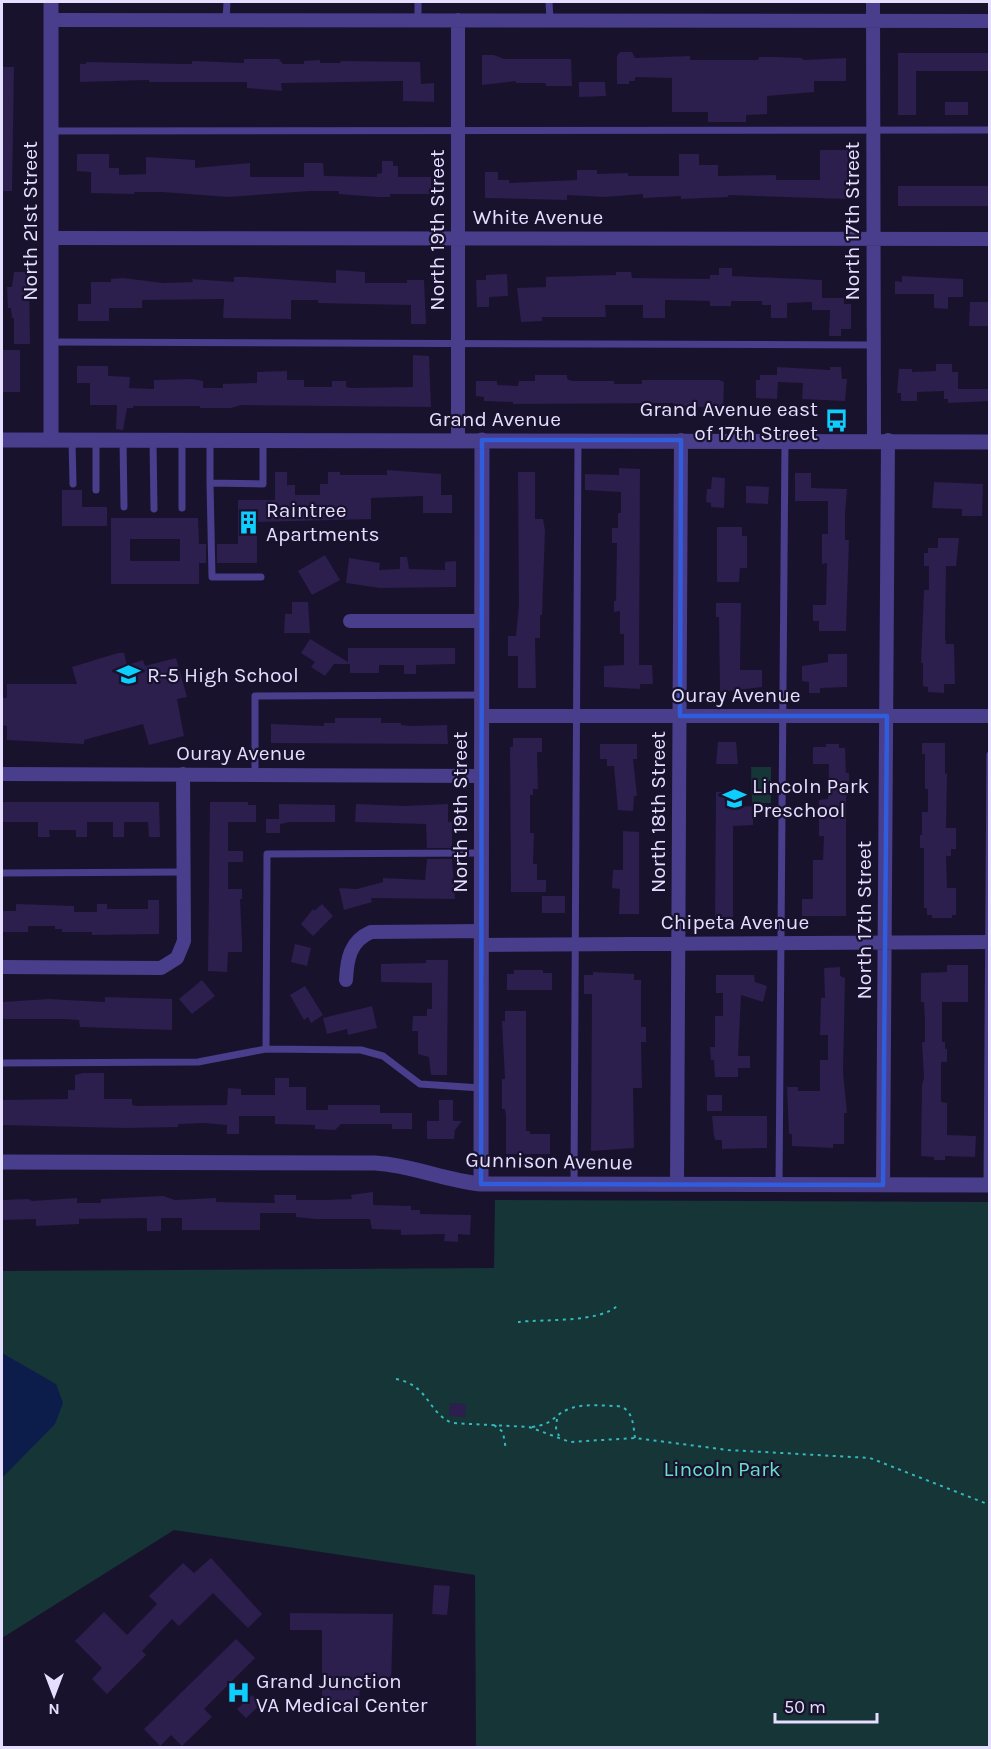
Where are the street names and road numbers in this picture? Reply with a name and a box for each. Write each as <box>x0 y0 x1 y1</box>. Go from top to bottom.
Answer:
street label: North 21st Street <box>18 141 42 301</box>
street label: North 17th Street <box>840 141 864 301</box>
street label: North 19th Street <box>425 149 449 311</box>
street label: White Avenue <box>473 205 603 229</box>
street label: Grand Avenue <box>429 407 561 431</box>
street label: Ouray Avenue <box>671 683 801 707</box>
street label: North 19th Street <box>448 731 472 893</box>
street label: North 18th Street <box>646 731 670 893</box>
street label: Ouray Avenue <box>176 741 306 765</box>
street label: North 17th Street <box>852 840 876 1000</box>
street label: Chipeta Avenue <box>661 910 809 934</box>
street label: Gunnison Avenue <box>465 1148 633 1174</box>

